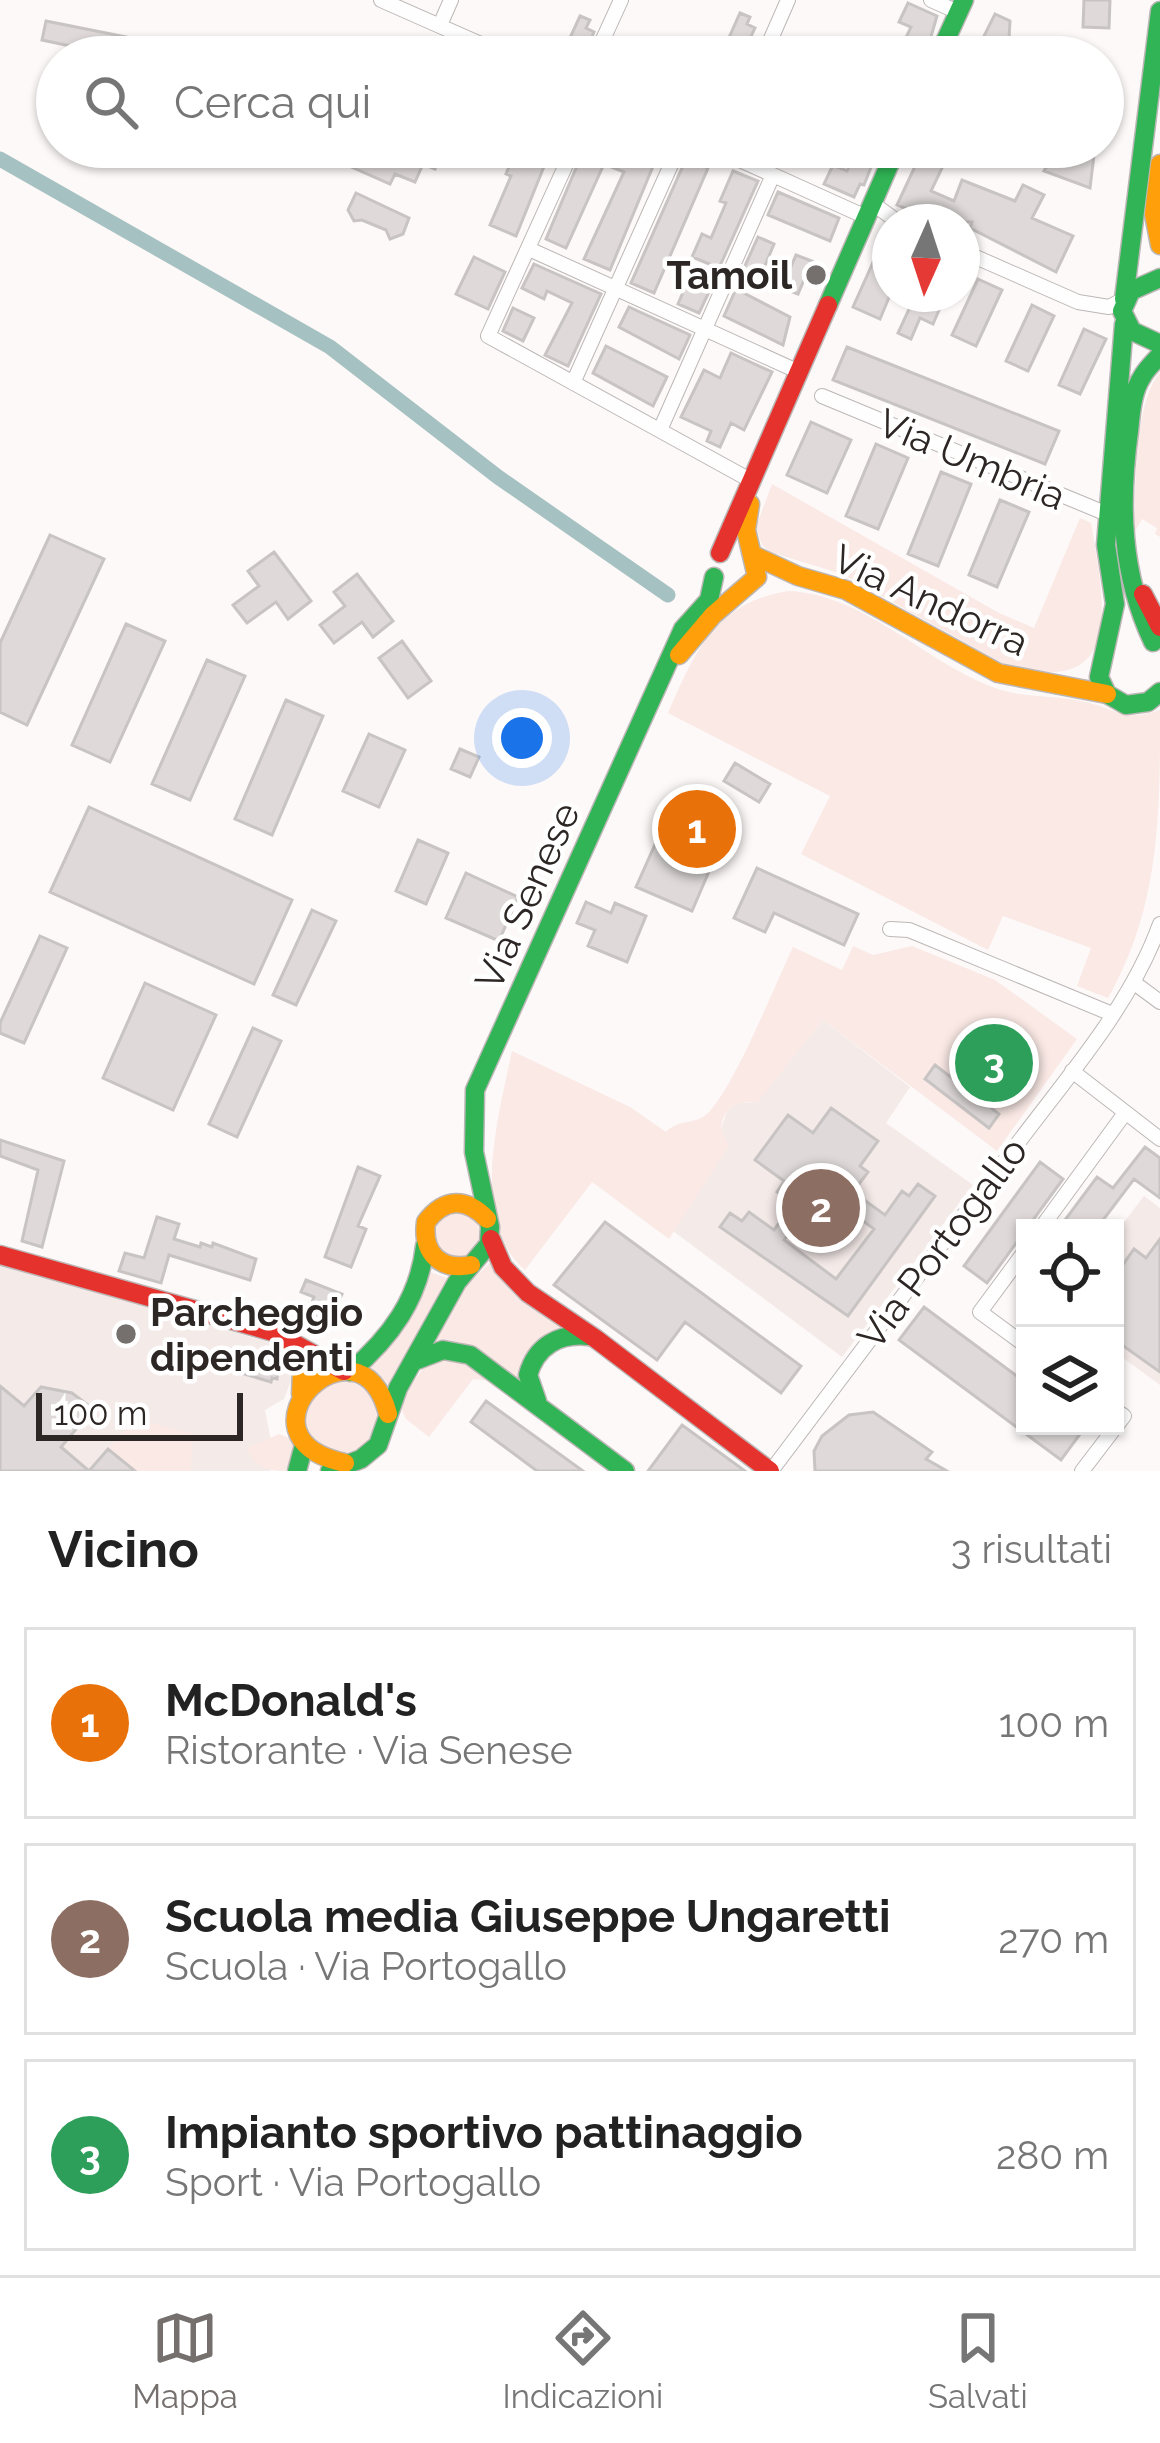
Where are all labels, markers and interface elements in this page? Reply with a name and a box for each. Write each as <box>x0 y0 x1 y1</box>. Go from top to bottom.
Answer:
search box <box>36 36 1124 168</box>
icon: search <box>78 69 144 135</box>
text: Cerca qui <box>174 76 371 129</box>
north arrow <box>872 204 980 312</box>
place label: Tamoil <box>667 252 793 298</box>
marker: Tamoil <box>803 262 829 288</box>
street label: Via Umbria <box>872 399 1072 519</box>
street label: Via Andorra <box>826 535 1036 665</box>
your location <box>492 708 552 768</box>
pin: 1 <box>658 784 736 874</box>
street label: Via Senese <box>465 795 589 997</box>
pin: 3 <box>955 1018 1033 1108</box>
street label: Via Portogallo <box>848 1128 1036 1358</box>
pin: 2 <box>782 1163 860 1253</box>
map controls <box>1016 1219 1124 1435</box>
button: locate <box>1016 1219 1124 1327</box>
place label: Parcheggio dipendenti <box>150 1289 363 1380</box>
marker: Parcheggio dipendenti <box>113 1321 139 1347</box>
button: layers <box>1016 1327 1124 1435</box>
scale bar <box>36 1387 243 1440</box>
text: 100 m <box>54 1394 147 1433</box>
text: Vicino <box>48 1519 199 1579</box>
text: 3 risultati <box>951 1526 1112 1572</box>
text: McDonald's <box>165 1674 417 1727</box>
text: 1 <box>80 1700 100 1746</box>
text: 100 m <box>999 1700 1109 1746</box>
text: Ristorante · Via Senese <box>165 1727 573 1773</box>
text: Scuola media Giuseppe Ungaretti <box>165 1890 891 1943</box>
text: 2 <box>79 1916 101 1962</box>
text: 270 m <box>998 1916 1109 1962</box>
text: Scuola · Via Portogallo <box>165 1943 567 1989</box>
text: Impianto sportivo pattinaggio <box>165 2106 803 2159</box>
text: 3 <box>79 2132 101 2178</box>
text: 280 m <box>996 2132 1109 2178</box>
text: Sport · Via Portogallo <box>165 2159 541 2205</box>
tab: Mappa <box>132 2305 238 2416</box>
tab: Indicazioni <box>503 2305 663 2416</box>
tab: Salvati <box>928 2305 1028 2416</box>

